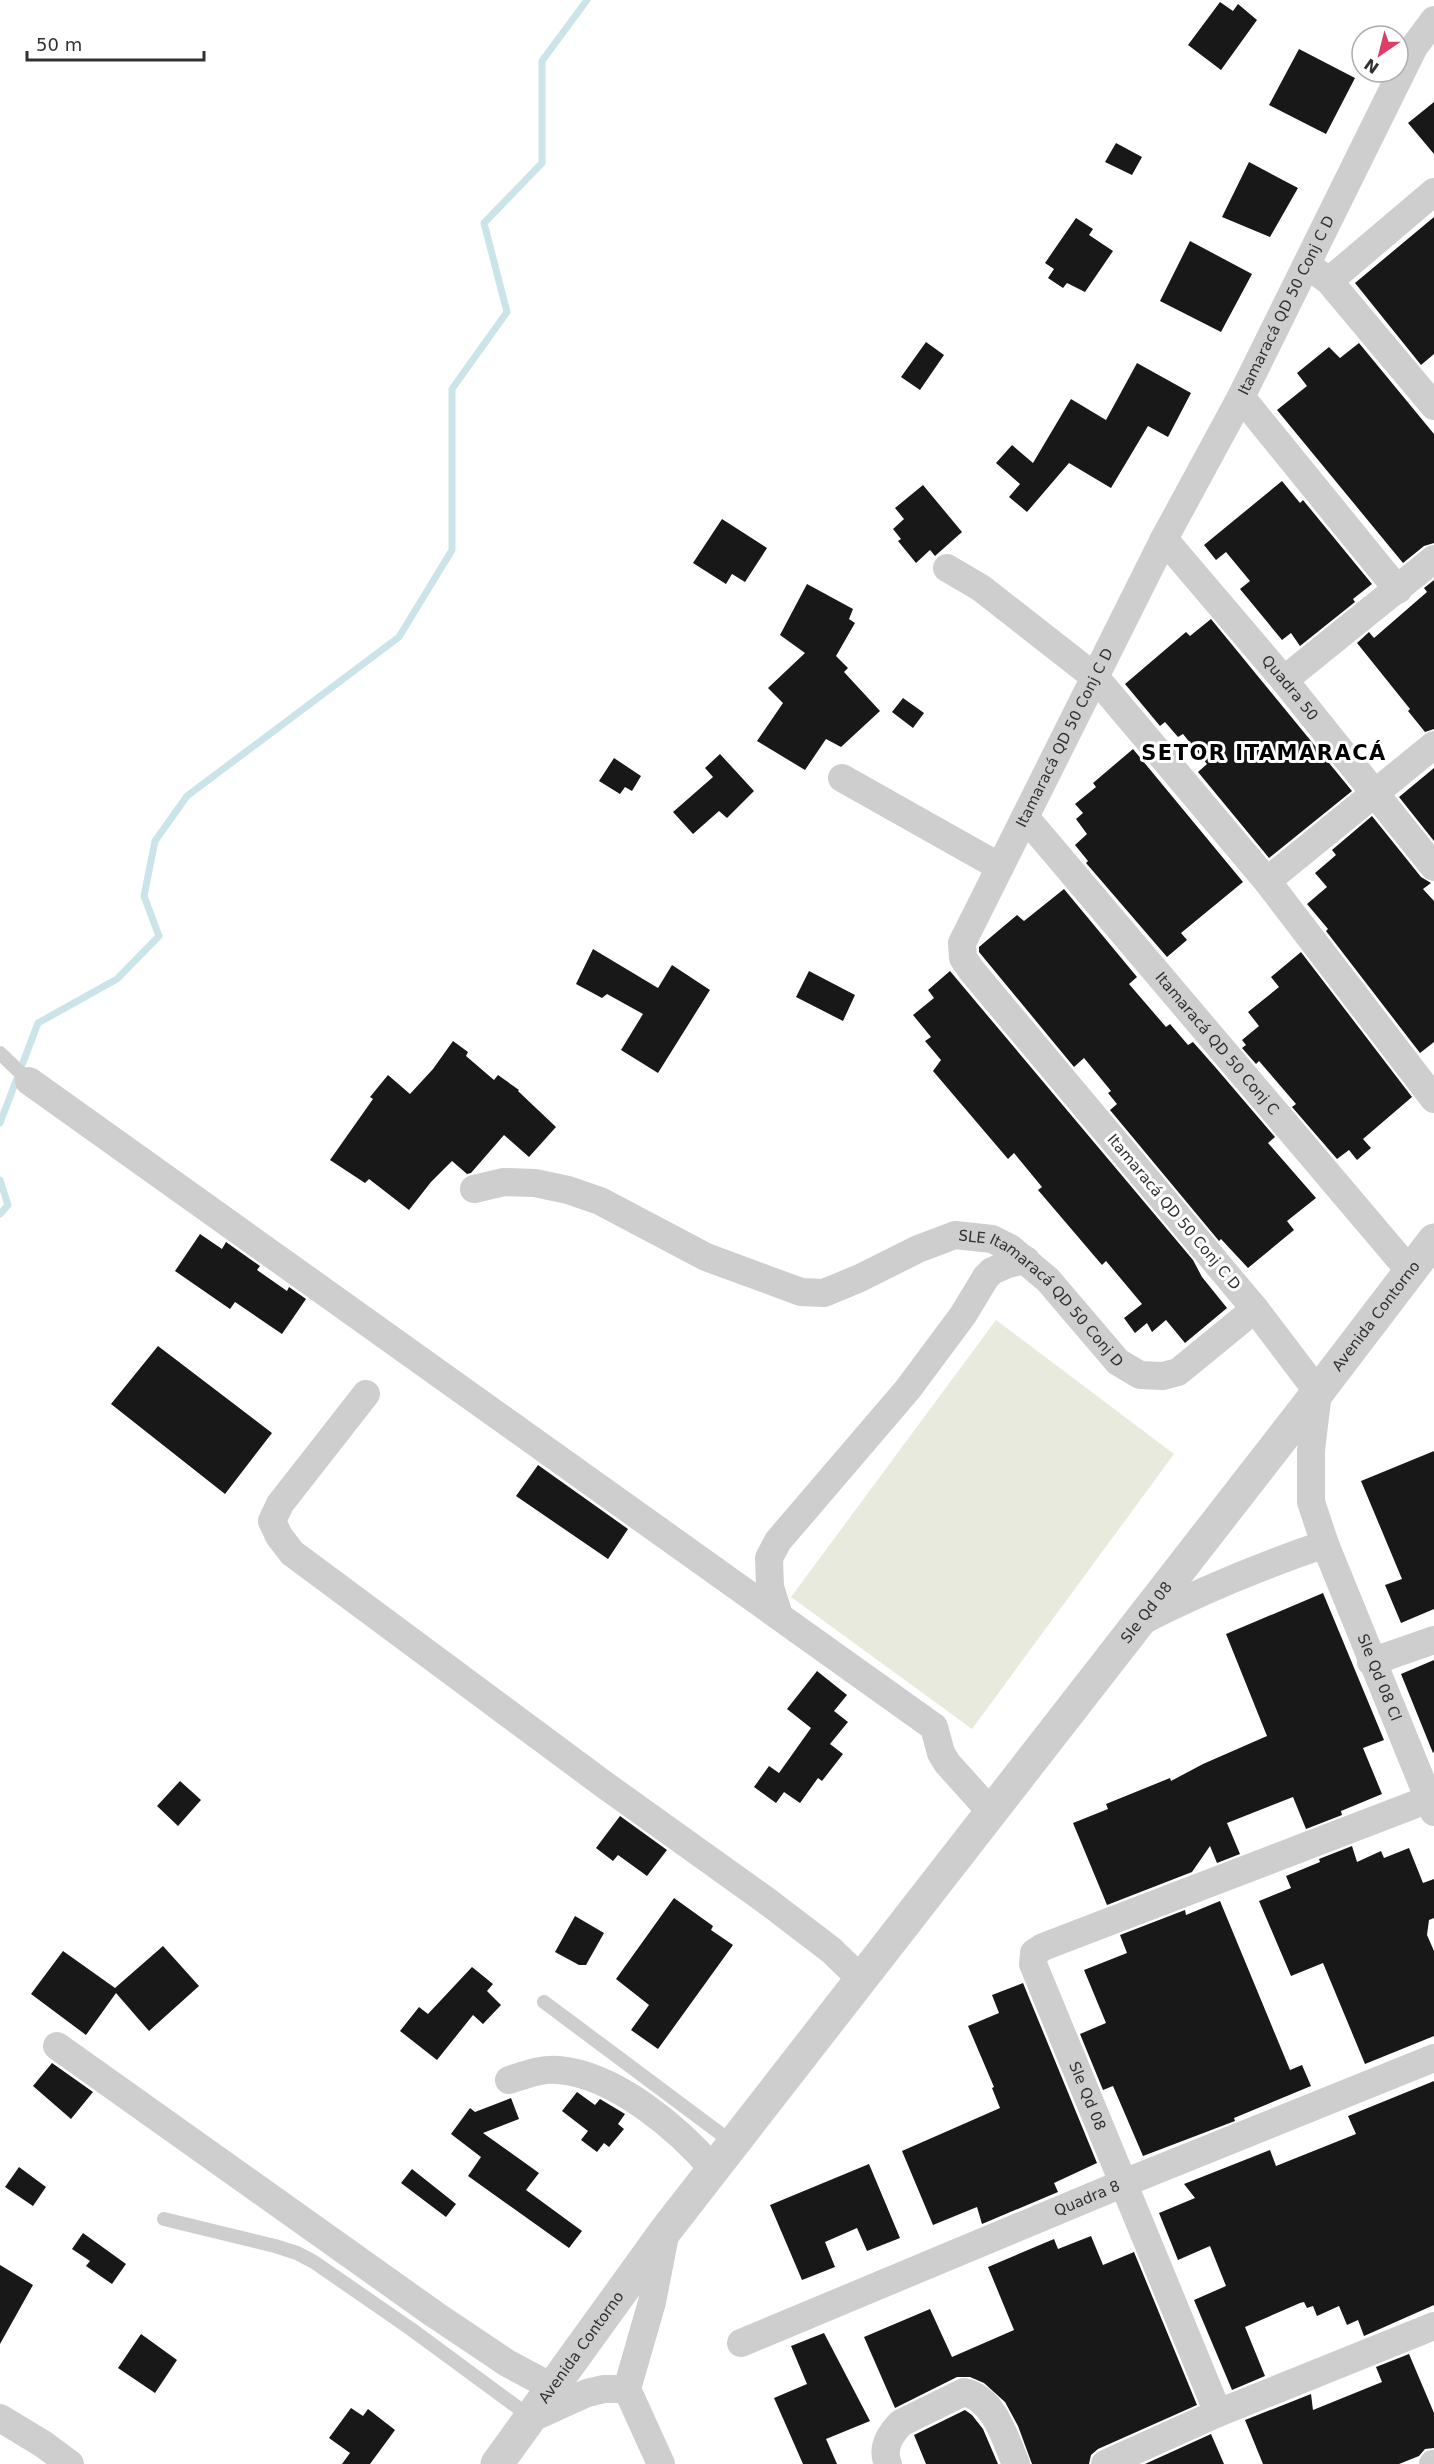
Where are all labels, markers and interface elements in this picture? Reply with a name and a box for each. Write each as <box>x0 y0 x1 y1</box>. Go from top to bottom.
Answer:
scale bar <box>27 24 204 62</box>
north arrow <box>1350 24 1410 84</box>
text: 50 m <box>36 34 82 55</box>
text: N <box>1361 54 1383 77</box>
street label: Itamaracá QD 50 Conj C D <box>1234 213 1338 398</box>
street label: Itamaracá QD 50 Conj C D <box>1012 645 1117 830</box>
street label: Quadra 50 <box>1258 651 1322 724</box>
district label: SETOR ITAMARACÁ <box>1141 740 1387 765</box>
street label: Itamaracá QD 50 Conj C <box>1151 968 1283 1119</box>
street label: Itamaracá QD 50 Conj C D <box>1104 1130 1244 1294</box>
street label: SLE Itamaracá QD 50 Conj D <box>958 1226 1127 1371</box>
street label: Avenida Contorno <box>1328 1257 1424 1375</box>
street label: Sle Qd 08 <box>1117 1578 1176 1647</box>
street label: Sle Qd 08 Cl <box>1354 1631 1405 1724</box>
street label: Sle Qd 08 <box>1065 2059 1110 2133</box>
street label: Quadra 8 <box>1051 2177 1123 2220</box>
street label: Avenida Contorno <box>535 2288 628 2407</box>

